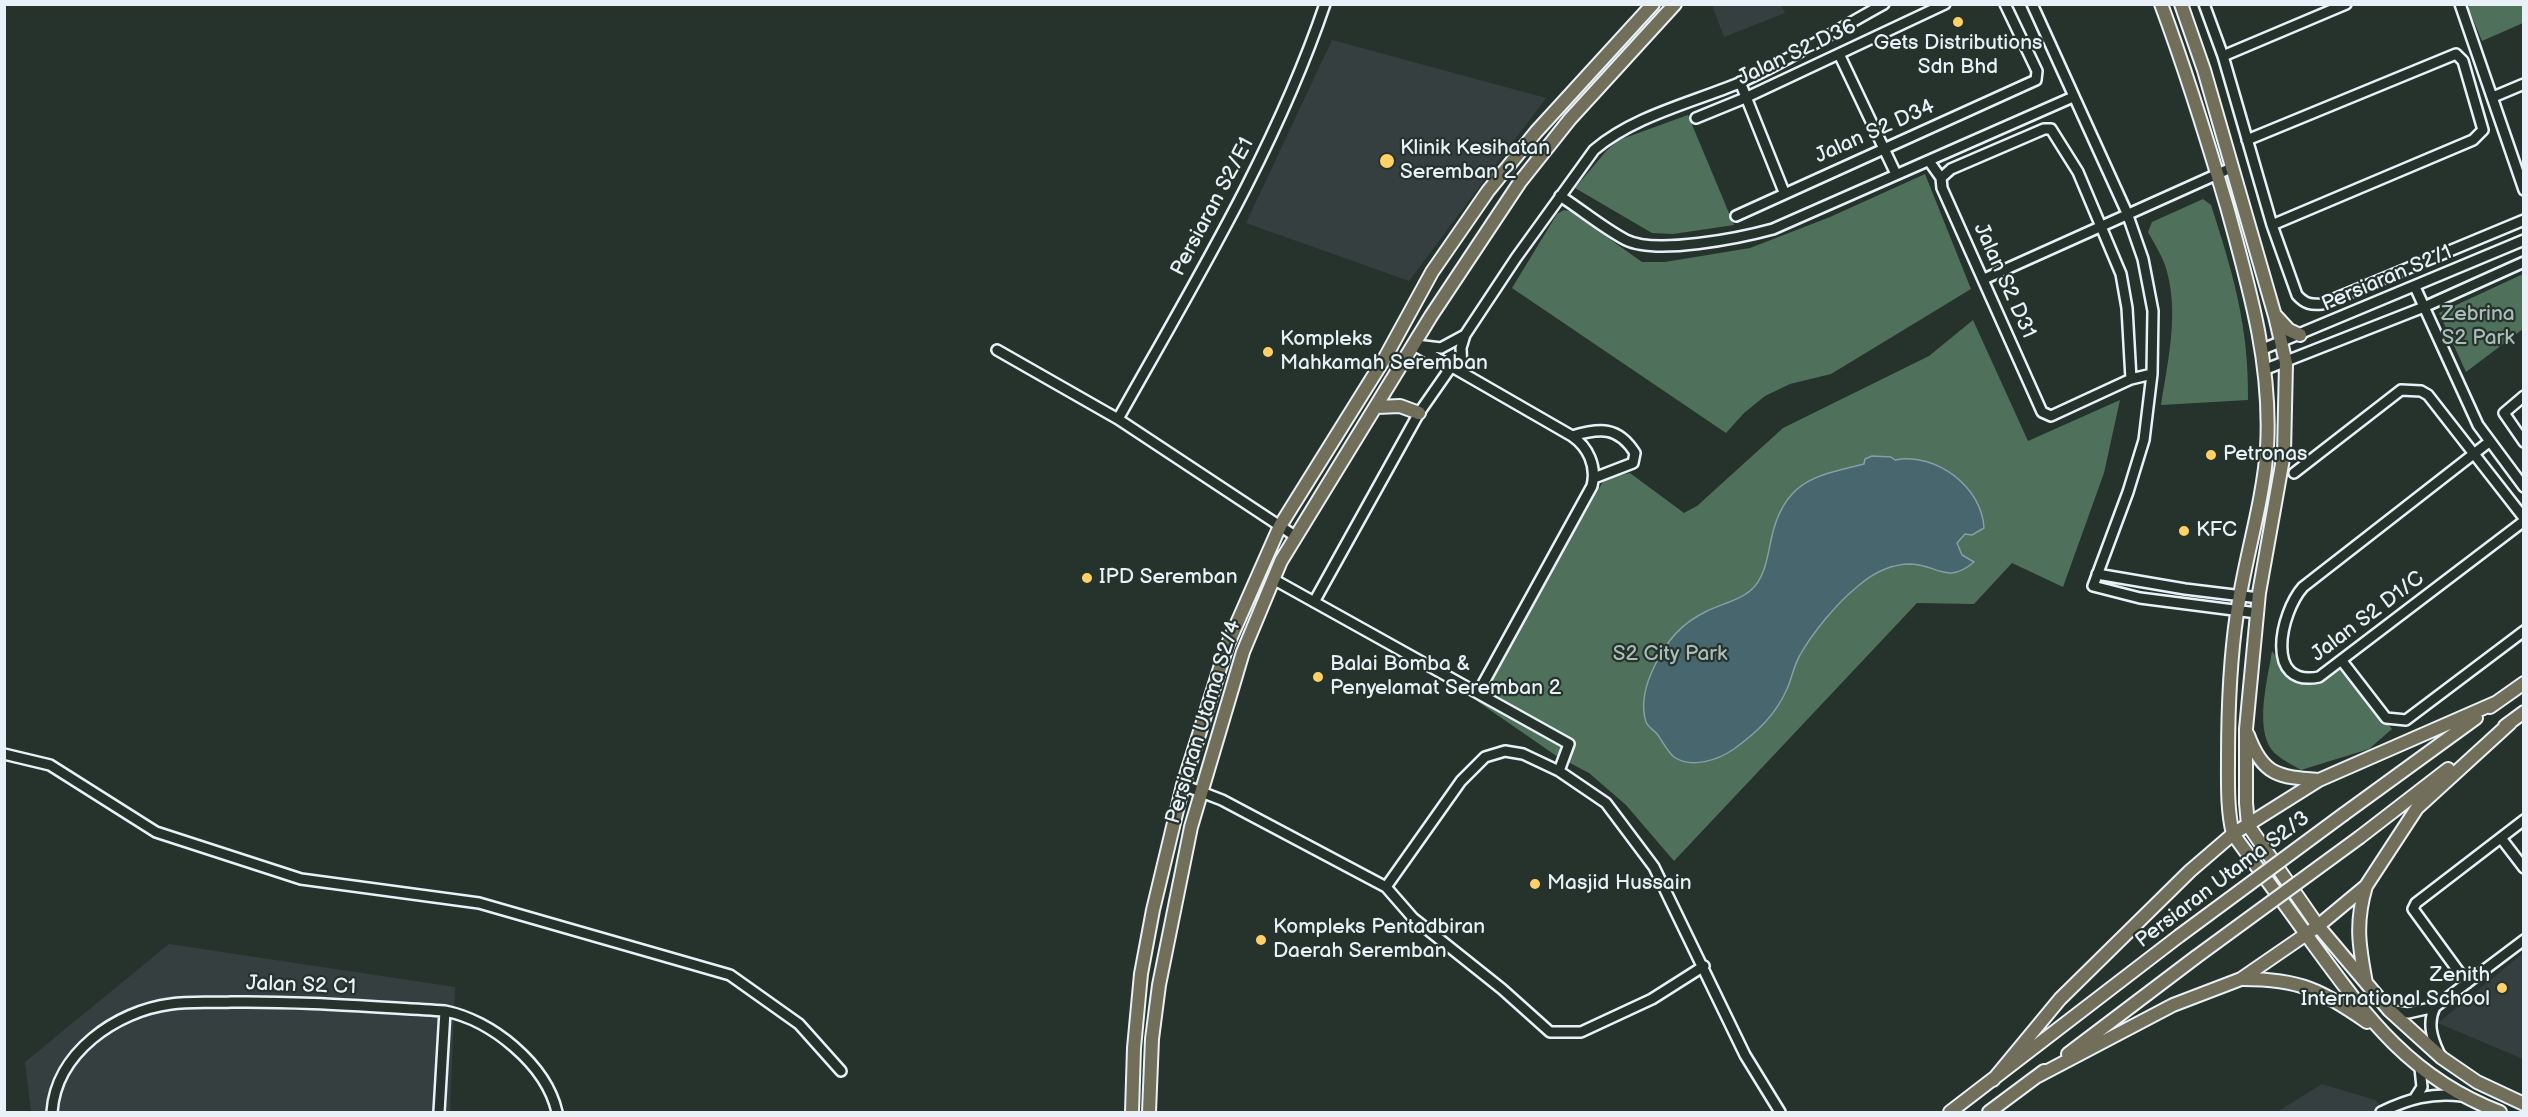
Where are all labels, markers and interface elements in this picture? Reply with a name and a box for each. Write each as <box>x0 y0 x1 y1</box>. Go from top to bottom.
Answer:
street label: Jalan S2 D36 <box>1734 14 1860 92</box>
marker: Gets Distributions Sdn Bhd <box>1951 15 1965 29</box>
place label: Gets Distributions Sdn Bhd <box>1874 31 2042 81</box>
street label: Jalan S2 D34 <box>1811 94 1939 170</box>
street label: Persiaran S2/E1 <box>1166 134 1260 280</box>
place label: Klinik Kesihatan Seremban 2 <box>1400 136 1550 186</box>
marker: Klinik Kesihatan Seremban 2 <box>1378 152 1396 170</box>
street label: Jalan S2 D31 <box>1967 219 2041 343</box>
street label: Persiaran S2/1 <box>2318 240 2456 318</box>
park label: Zebrina S2 Park <box>2441 302 2515 352</box>
place label: Kompleks Mahkamah Seremban <box>1280 327 1488 377</box>
marker: Kompleks Mahkamah Seremban <box>1261 345 1275 359</box>
place label: Petronas <box>2223 442 2307 468</box>
marker: Petronas <box>2204 448 2218 462</box>
place label: KFC <box>2196 518 2237 544</box>
marker: KFC <box>2177 524 2191 538</box>
place label: IPD Seremban <box>1099 565 1238 591</box>
street label: Jalan S2 D1/C <box>2307 566 2429 668</box>
marker: IPD Seremban <box>1080 571 1094 585</box>
street label: Persiaran Utama S2/4 <box>1161 617 1247 827</box>
park label: S2 City Park <box>1613 642 1727 668</box>
place label: Balai Bomba & Penyelamat Seremban 2 <box>1330 652 1561 702</box>
marker: Balai Bomba & Penyelamat Seremban 2 <box>1311 670 1325 684</box>
street label: Persiaran Utama S2/3 <box>2131 806 2315 954</box>
place label: Masjid Hussain <box>1547 871 1692 897</box>
marker: Masjid Hussain <box>1528 877 1542 891</box>
place label: Kompleks Pentadbiran Daerah Seremban <box>1273 915 1485 965</box>
marker: Kompleks Pentadbiran Daerah Seremban <box>1254 933 1268 947</box>
place label: Zenith International School <box>2301 963 2490 1013</box>
street label: Jalan S2 C1 <box>246 971 356 1001</box>
marker: Zenith International School <box>2495 981 2509 995</box>

